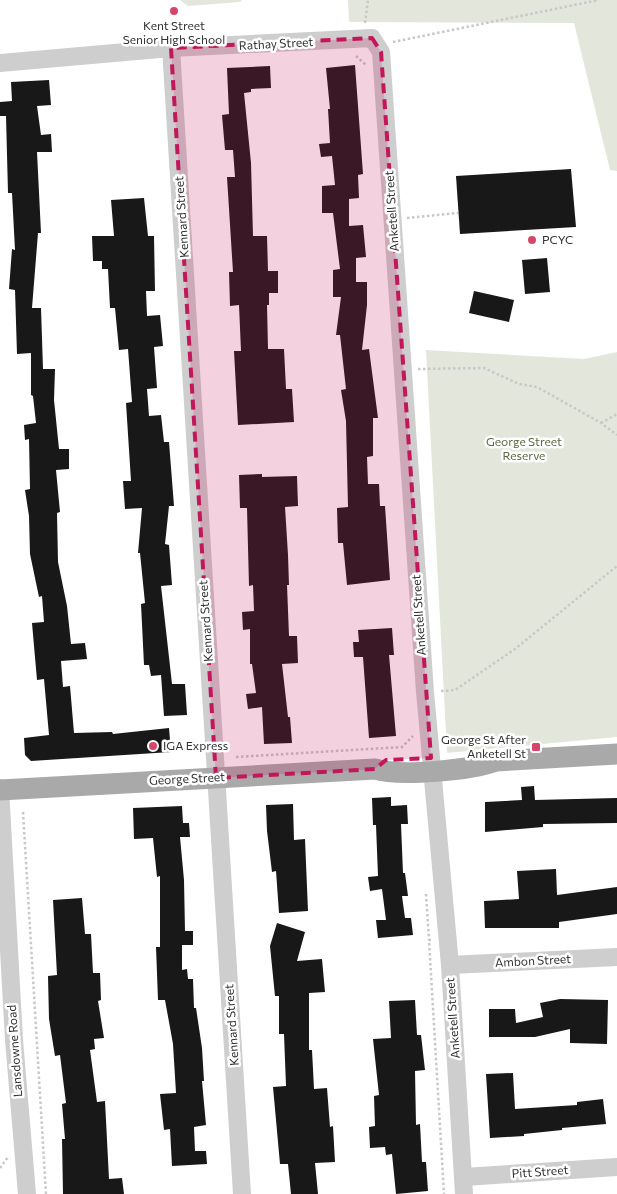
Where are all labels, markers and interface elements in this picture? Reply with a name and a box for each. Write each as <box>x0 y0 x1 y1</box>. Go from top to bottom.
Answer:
marker: Kent Street Senior High School <box>168 5 180 17</box>
place label: Kent Street Senior High School <box>123 18 225 46</box>
street label: Rathay Street <box>238 34 314 52</box>
street label: Anketell Street <box>381 170 401 252</box>
street label: Kennard Street <box>171 176 191 258</box>
place label: PCYC <box>542 232 573 246</box>
marker: PCYC <box>526 234 538 246</box>
park label: George Street Reserve <box>486 434 562 462</box>
street label: Anketell Street <box>408 574 428 656</box>
street label: Kennard Street <box>195 580 215 662</box>
place label: George St After Anketell St <box>441 732 526 760</box>
place label: IGA Express <box>163 738 228 752</box>
marker: IGA Express <box>147 740 159 752</box>
marker: George St After Anketell St <box>530 741 542 753</box>
street label: George Street <box>149 769 225 787</box>
street label: Ambon Street <box>495 951 571 969</box>
street label: Anketell Street <box>442 977 462 1059</box>
street label: Kennard Street <box>221 984 241 1066</box>
street label: Lansdowne Road <box>4 1004 24 1098</box>
street label: Pitt Street <box>511 1162 569 1180</box>

